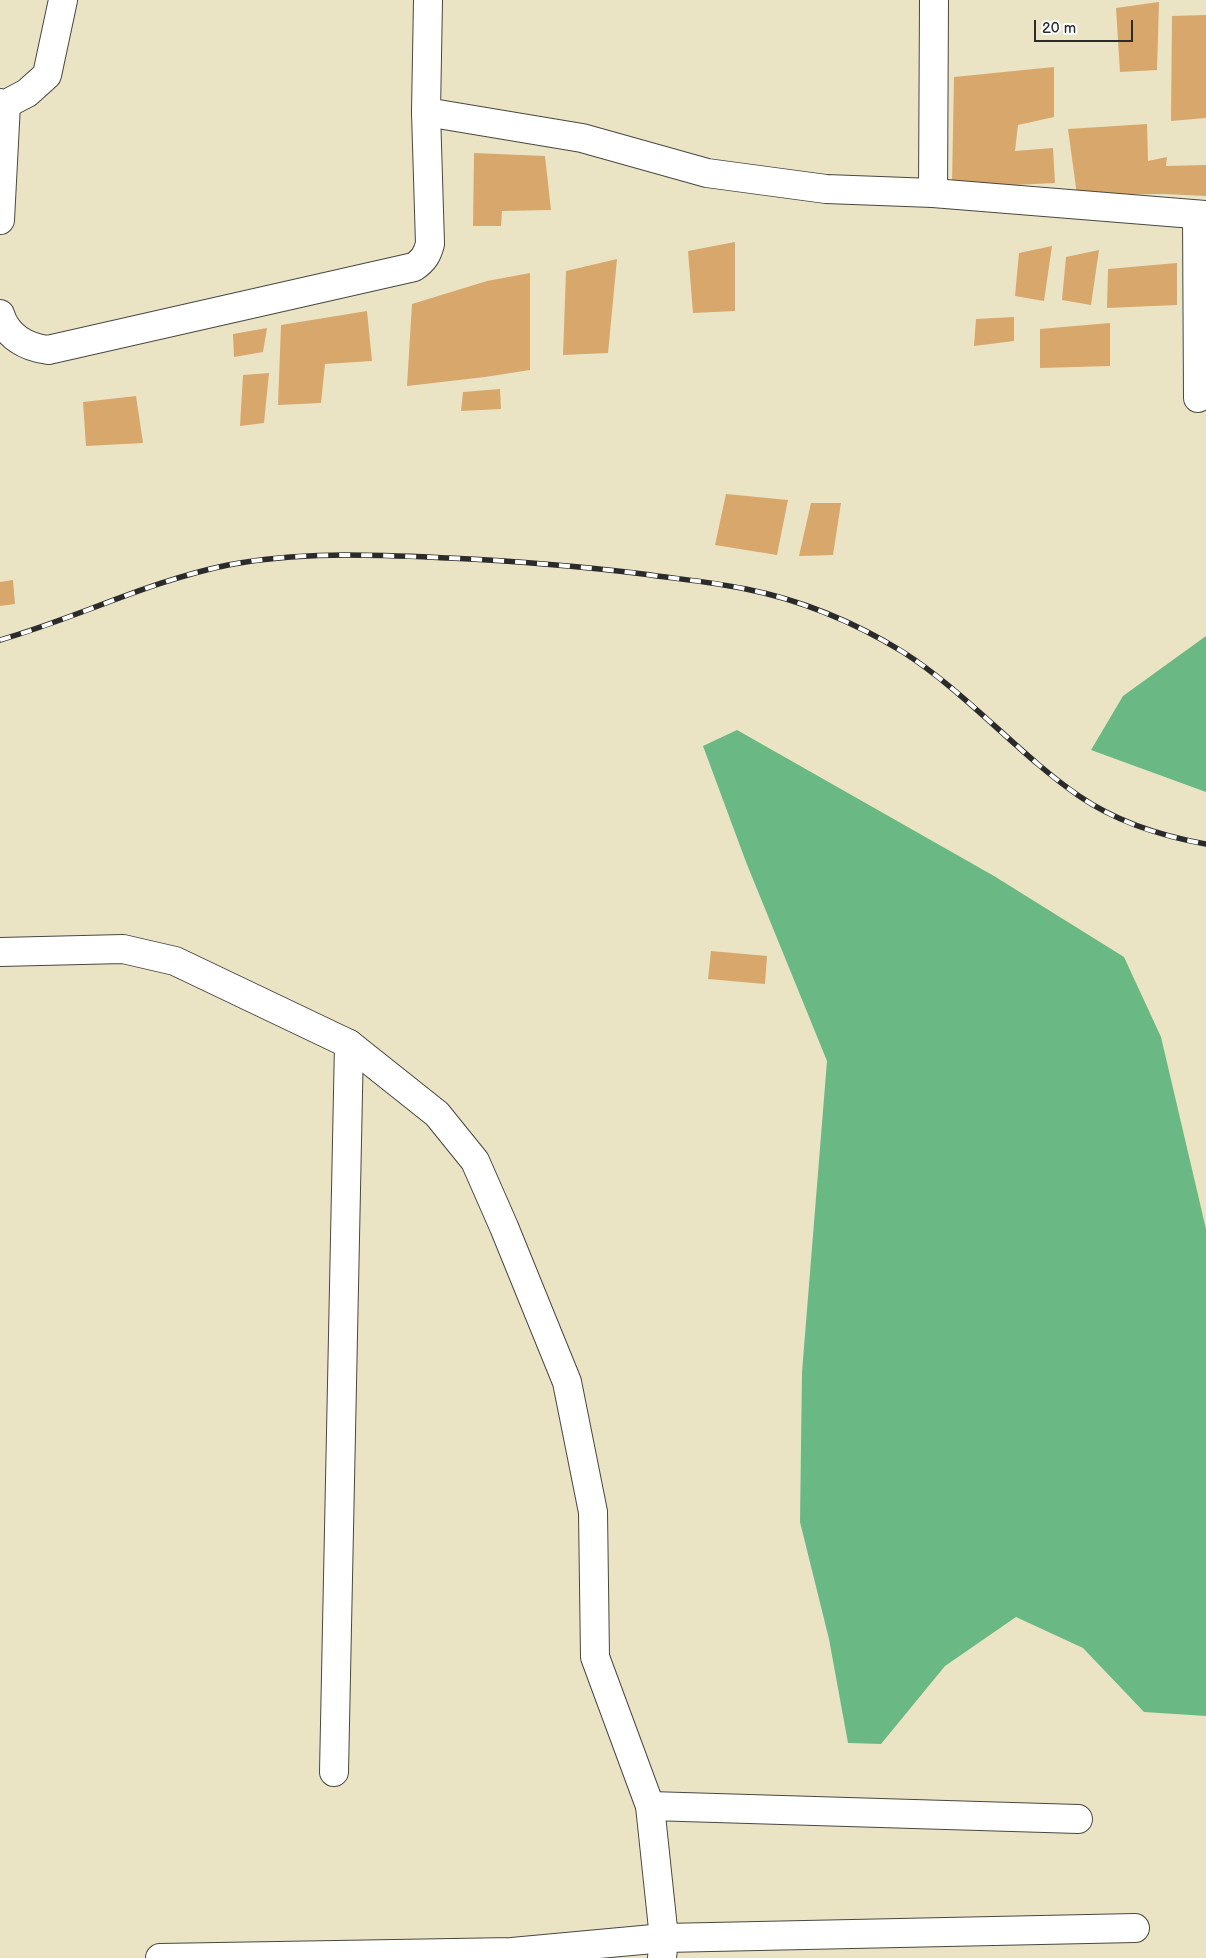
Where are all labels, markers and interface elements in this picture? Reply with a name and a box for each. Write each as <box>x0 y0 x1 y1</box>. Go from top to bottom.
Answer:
scale bar <box>1036 10 1135 42</box>
text: 20 m <box>1042 19 1076 38</box>

